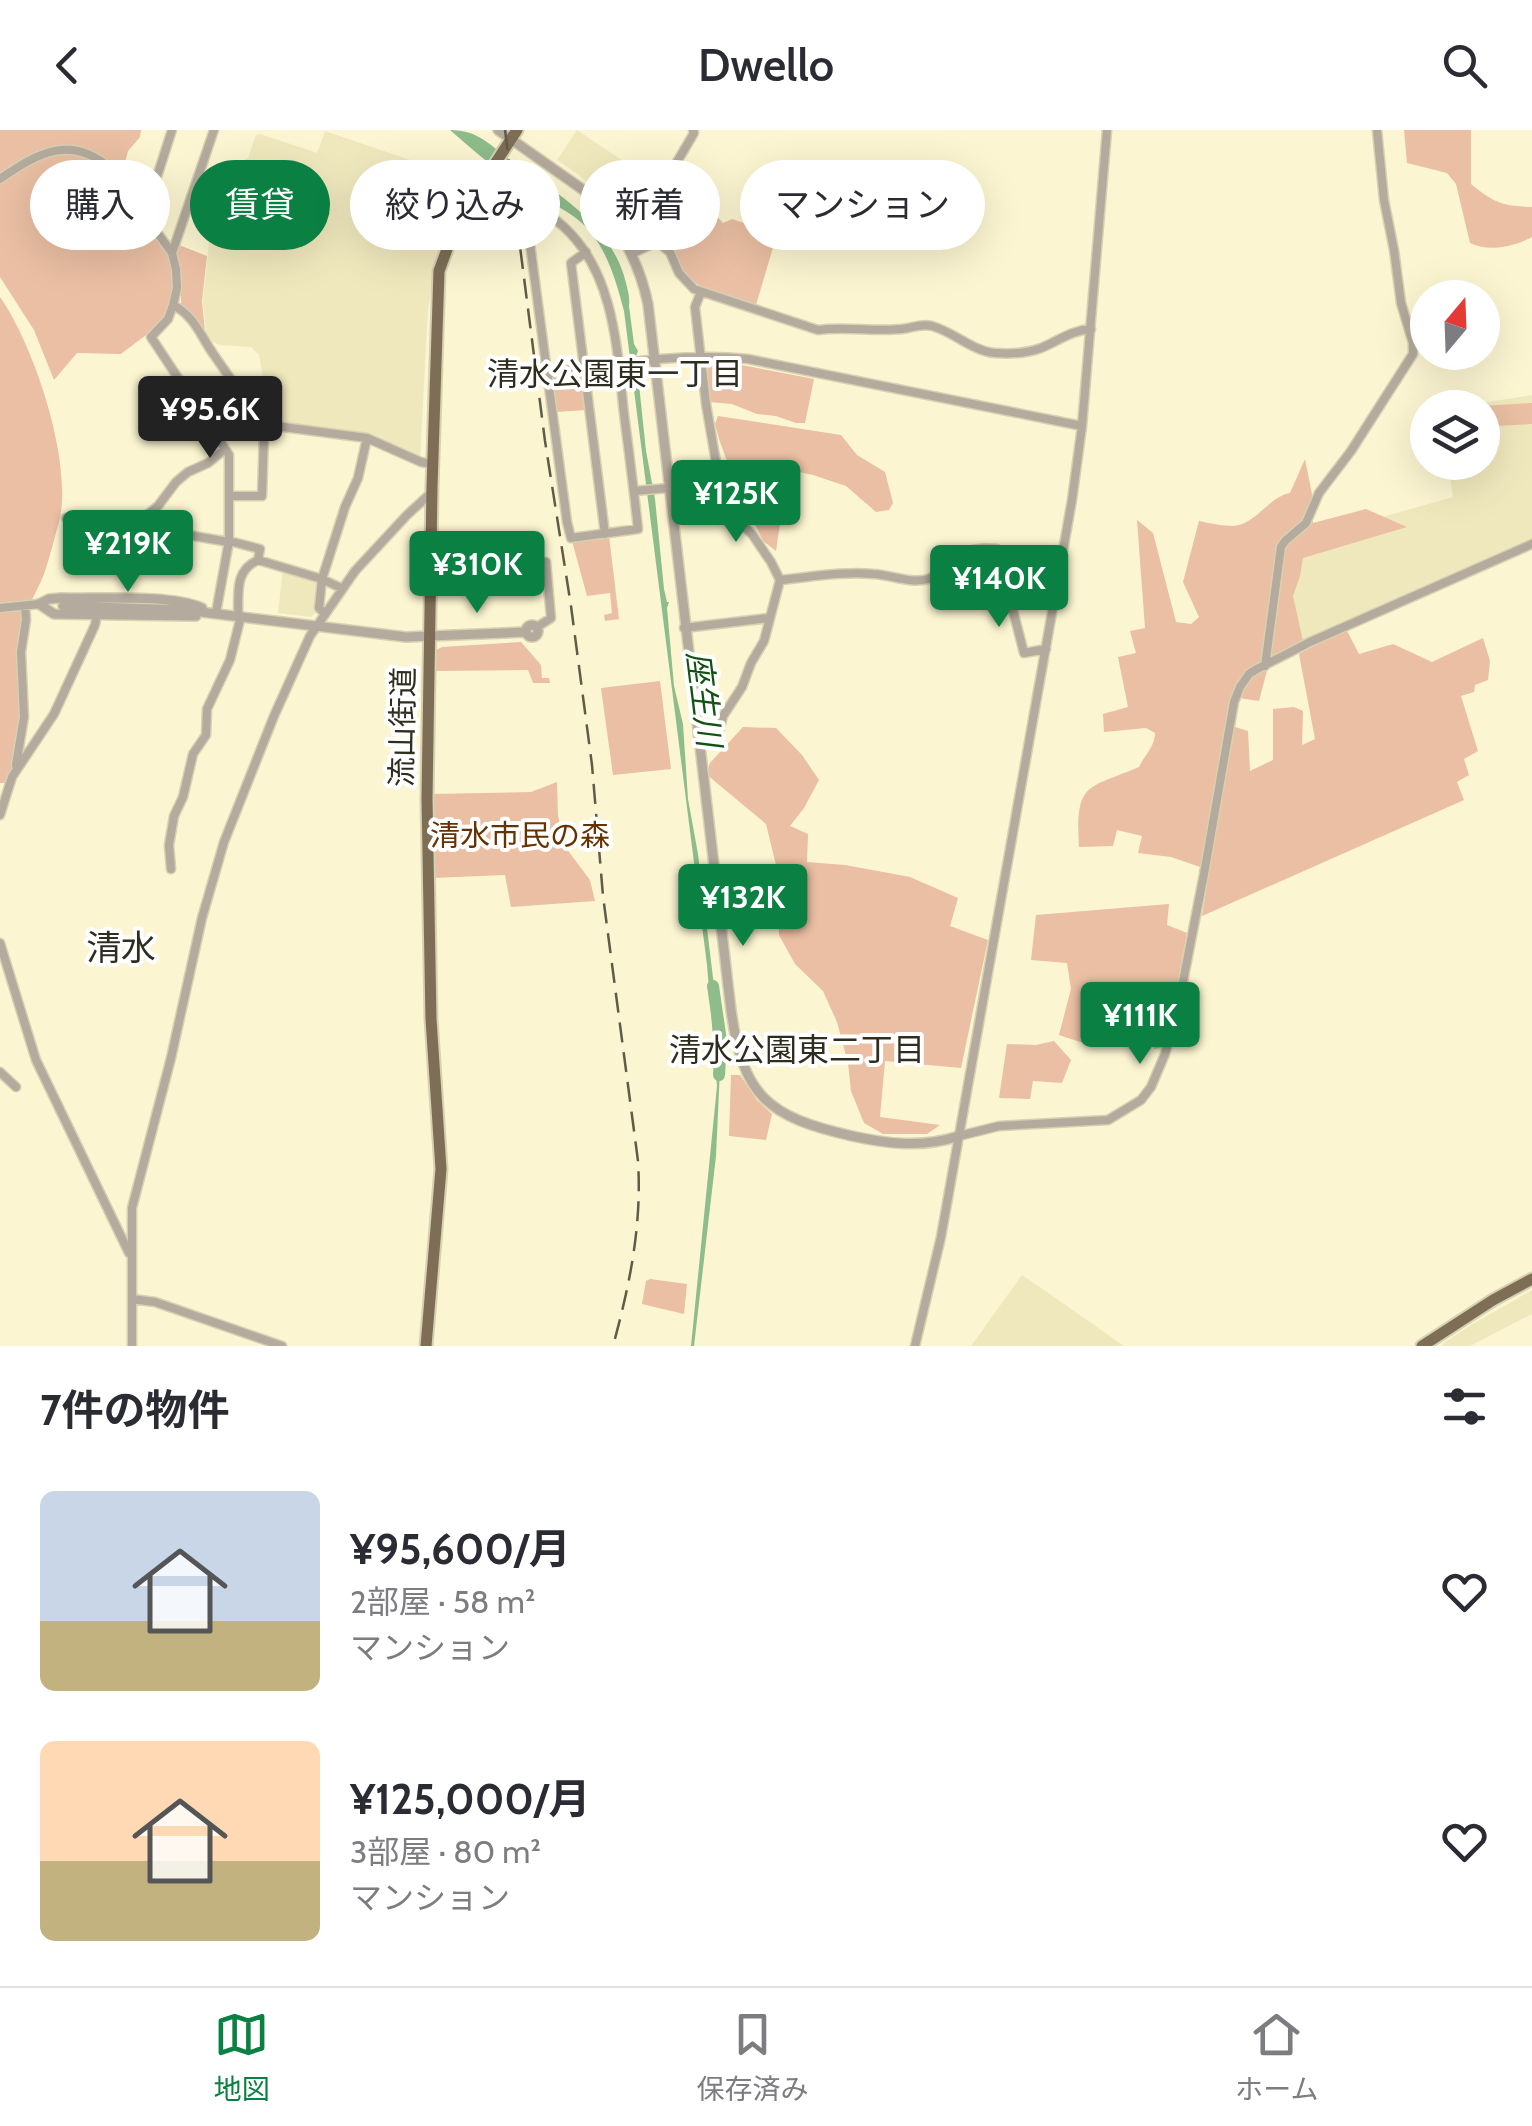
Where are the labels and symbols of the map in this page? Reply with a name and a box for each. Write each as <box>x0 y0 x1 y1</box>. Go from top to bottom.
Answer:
north arrow <box>1410 280 1500 370</box>
district label: 清水公園東一丁目 <box>487 354 743 393</box>
pin: ¥95.6K <box>129 376 291 461</box>
pin: ¥125K <box>666 460 806 545</box>
pin: ¥219K <box>58 510 198 595</box>
pin: ¥310K <box>407 531 547 616</box>
pin: ¥140K <box>929 545 1069 630</box>
water label: 座生川 <box>679 649 730 752</box>
street label: 流山街道 <box>383 667 422 787</box>
park label: 清水市民の森 <box>430 817 610 854</box>
pin: ¥132K <box>673 864 813 949</box>
district label: 清水 <box>86 926 156 969</box>
pin: ¥111K <box>1070 982 1210 1067</box>
district label: 清水公園東二丁目 <box>669 1030 925 1069</box>

